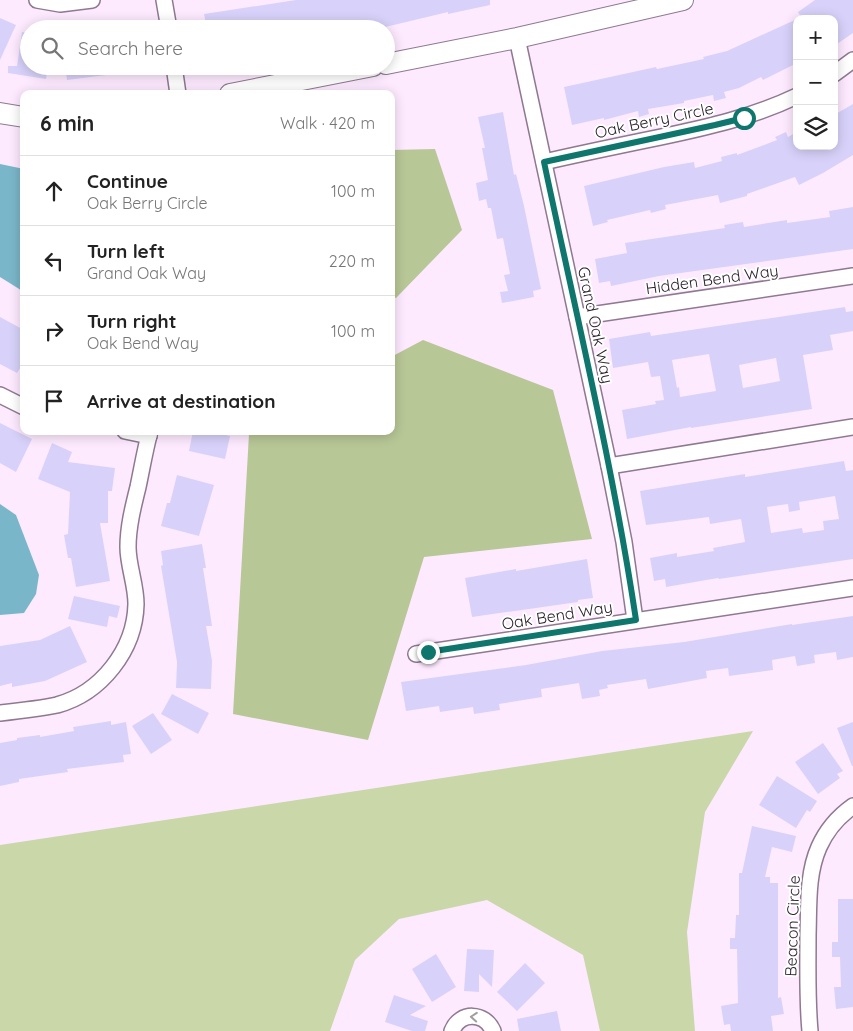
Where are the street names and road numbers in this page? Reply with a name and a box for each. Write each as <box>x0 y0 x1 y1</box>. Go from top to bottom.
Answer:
street label: Oak Berry Circle <box>593 98 715 142</box>
street label: Hidden Bend Way <box>644 260 780 298</box>
street label: Grand Oak Way <box>574 265 618 385</box>
street label: Oak Bend Way <box>500 596 614 634</box>
street label: Beacon Circle <box>780 875 804 977</box>

